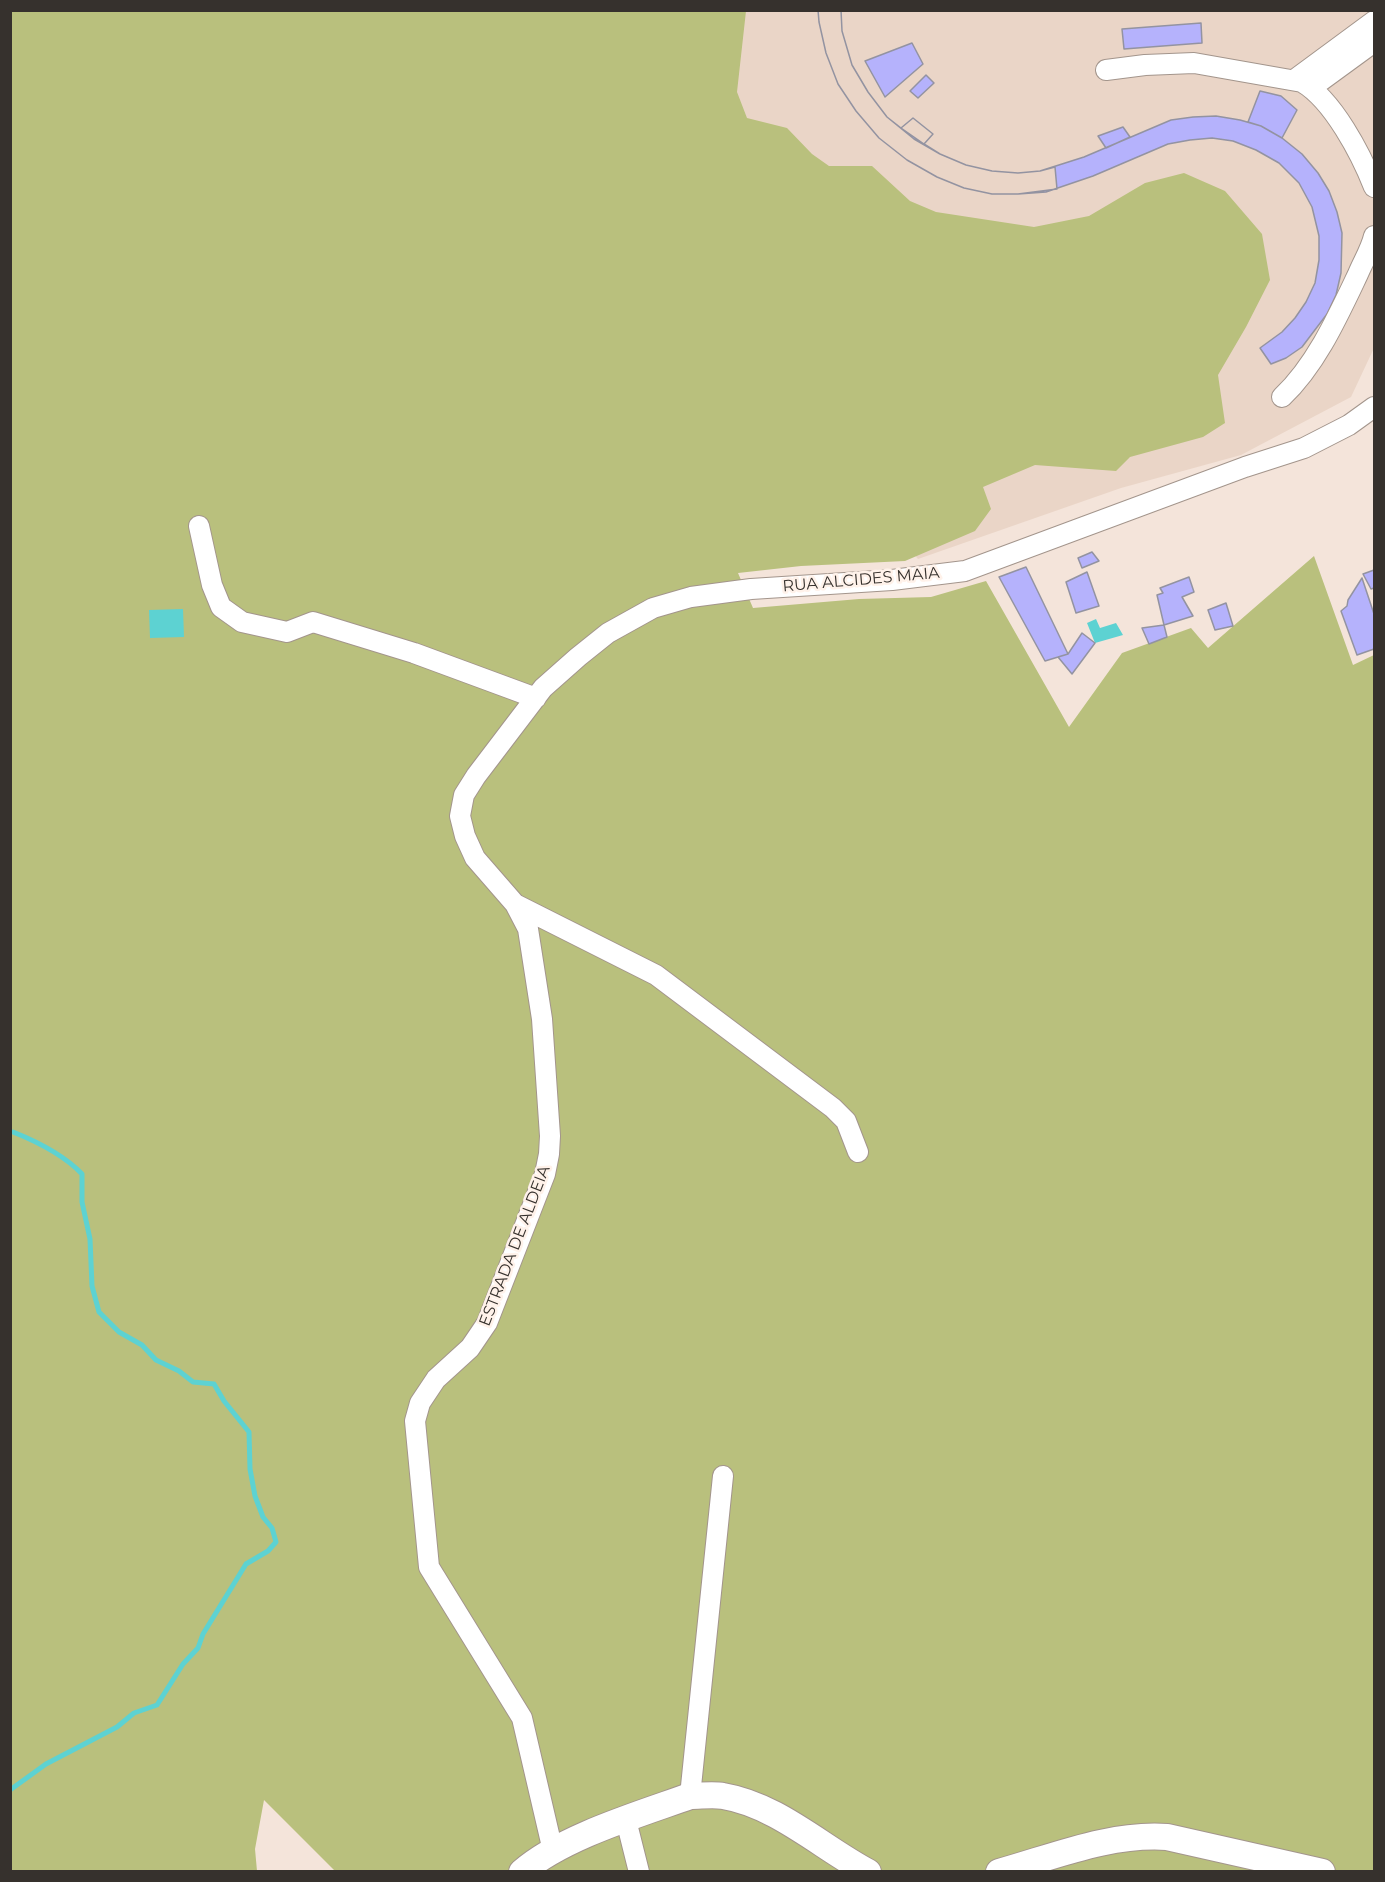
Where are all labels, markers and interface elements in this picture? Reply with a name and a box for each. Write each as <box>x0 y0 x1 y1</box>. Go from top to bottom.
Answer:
street label: RUA ALCIDES MAIA <box>782 564 940 596</box>
street label: ESTRADA DE ALDEIA <box>475 1163 555 1329</box>

